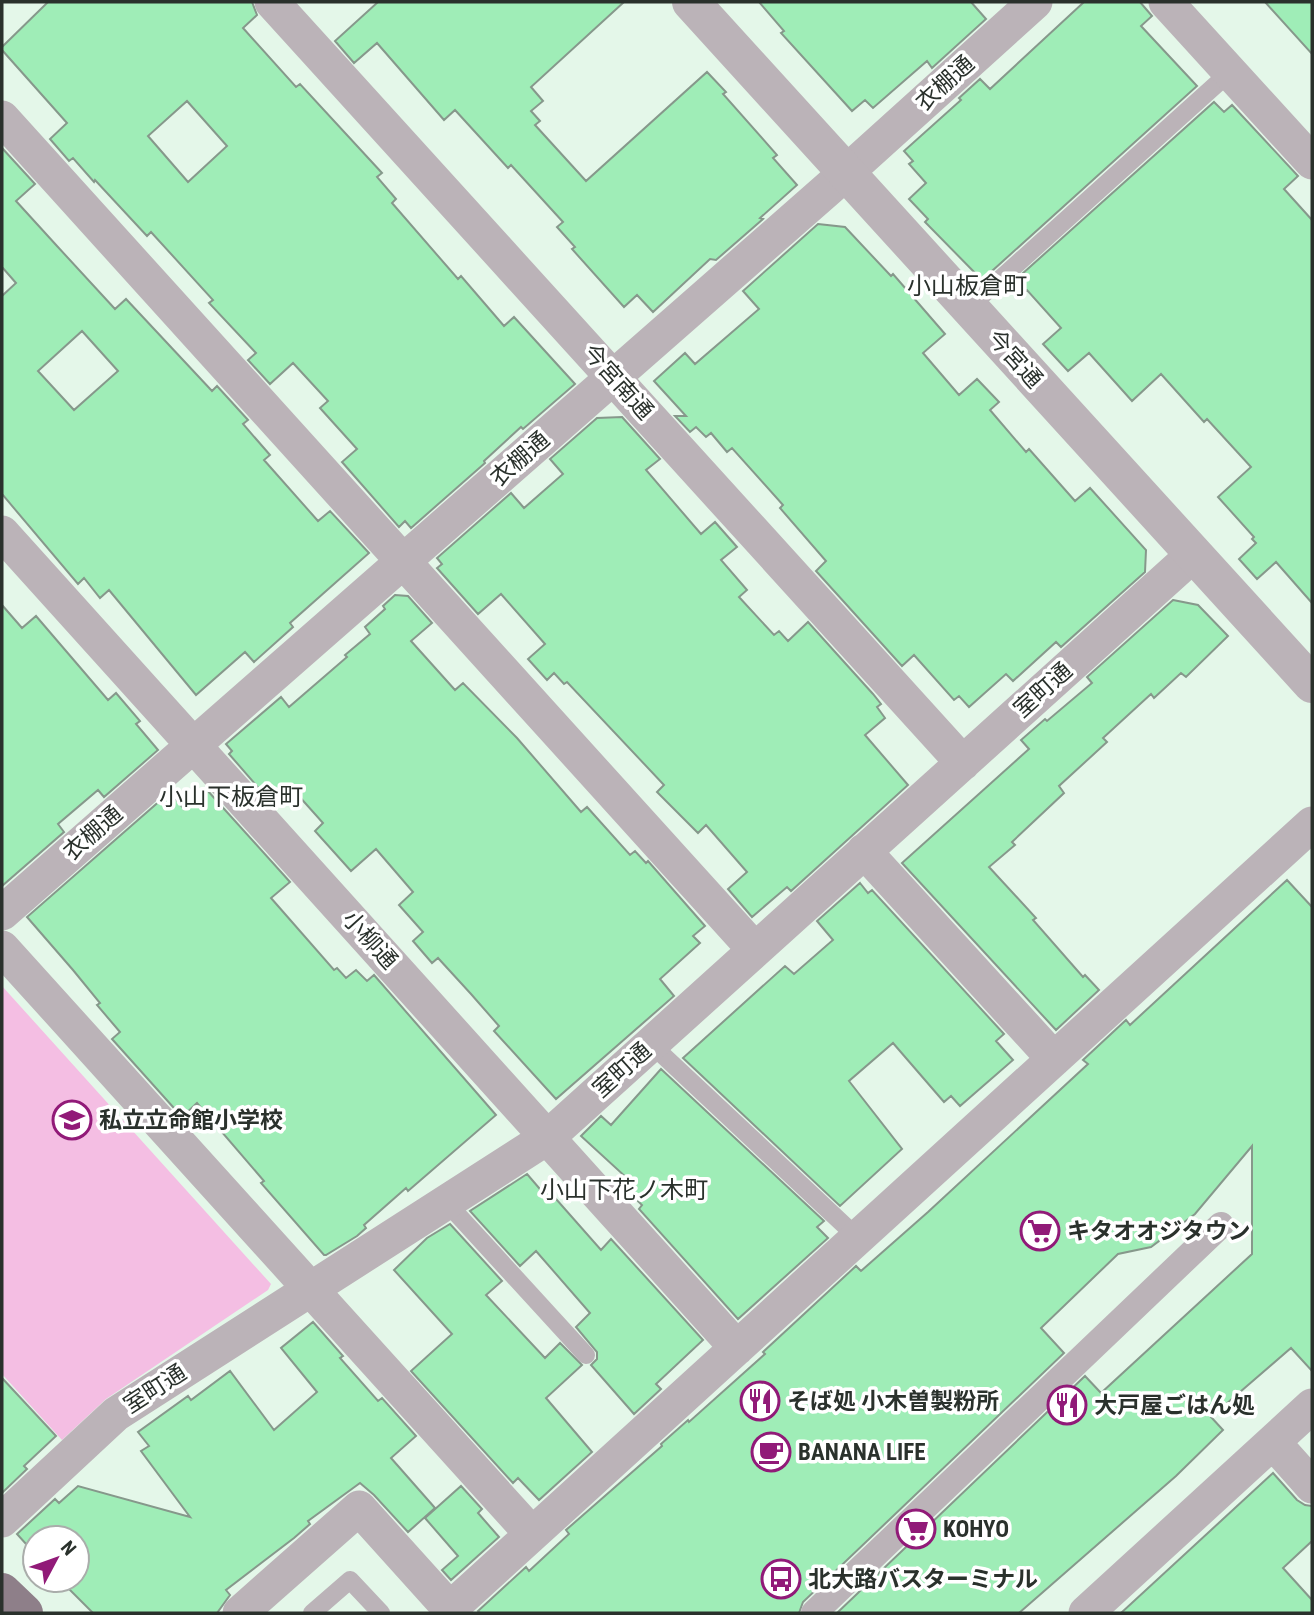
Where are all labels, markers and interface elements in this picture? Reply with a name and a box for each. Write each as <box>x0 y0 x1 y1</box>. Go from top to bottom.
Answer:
street label: 衣棚通 <box>910 50 980 116</box>
district label: 小山板倉町 <box>907 272 1027 300</box>
street label: 今宮通 <box>982 324 1048 394</box>
street label: 今宮南通 <box>577 339 659 425</box>
street label: 衣棚通 <box>485 426 555 492</box>
street label: 室町通 <box>1008 657 1078 723</box>
district label: 小山下板倉町 <box>159 783 303 811</box>
street label: 衣棚通 <box>58 800 128 866</box>
street label: 小柳通 <box>337 905 403 975</box>
street label: 室町通 <box>587 1037 657 1103</box>
school or university icon: 私立立命館小学校 <box>51 1099 93 1141</box>
place label: 私立立命館小学校 <box>99 1107 283 1134</box>
district label: 小山下花ノ木町 <box>540 1176 708 1204</box>
supermarket icon: キタオオジタウン <box>1019 1210 1061 1252</box>
place label: キタオオジタウン <box>1067 1218 1251 1245</box>
street label: 室町通 <box>119 1359 191 1419</box>
restaurant icon: そば処 小木曽製粉所 <box>739 1380 781 1422</box>
restaurant icon: 大戸屋ごはん処 <box>1046 1384 1088 1426</box>
place label: そば処 小木曽製粉所 <box>787 1388 999 1415</box>
place label: 大戸屋ごはん処 <box>1094 1392 1255 1419</box>
cafe icon: BANANA LIFE <box>750 1431 792 1473</box>
place label: BANANA LIFE <box>798 1439 925 1466</box>
supermarket icon: KOHYO <box>895 1508 937 1550</box>
place label: KOHYO <box>943 1516 1009 1543</box>
north arrow <box>21 1524 91 1594</box>
text: N <box>56 1536 81 1560</box>
bus stop icon: 北大路バスターミナル <box>760 1558 802 1600</box>
place label: 北大路バスターミナル <box>808 1566 1038 1593</box>

